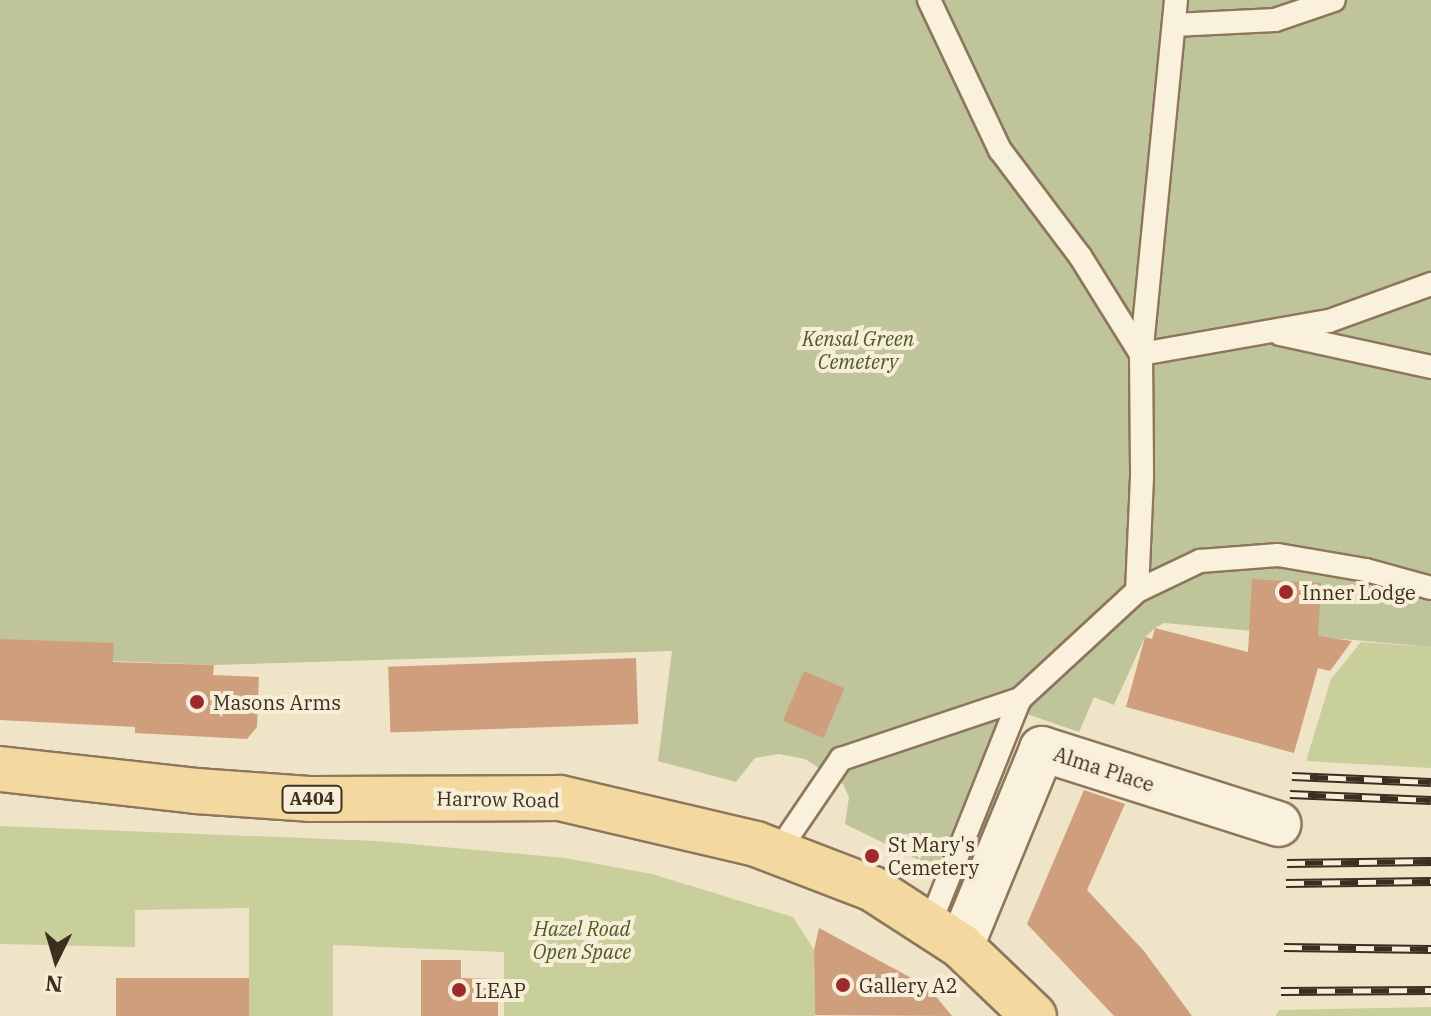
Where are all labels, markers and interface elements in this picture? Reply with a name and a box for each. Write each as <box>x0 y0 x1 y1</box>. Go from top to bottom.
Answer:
park label: Kensal Green Cemetery <box>802 327 914 374</box>
place label: Inner Lodge <box>1302 580 1416 604</box>
marker: Inner Lodge <box>1277 583 1295 601</box>
place label: Masons Arms <box>213 690 341 714</box>
marker: Masons Arms <box>188 693 206 711</box>
street label: Alma Place <box>1051 741 1157 797</box>
road number: A404 <box>280 785 344 813</box>
street label: Harrow Road <box>436 786 560 812</box>
place label: St Mary's Cemetery <box>888 832 979 879</box>
marker: St Mary's Cemetery <box>863 847 881 865</box>
park label: Hazel Road Open Space <box>533 916 631 963</box>
north arrow <box>16 920 96 1000</box>
text: N <box>44 969 64 1000</box>
place label: Gallery A2 <box>859 973 958 997</box>
marker: Gallery A2 <box>834 976 852 994</box>
place label: LEAP <box>475 978 526 1002</box>
marker: LEAP <box>450 981 468 999</box>

